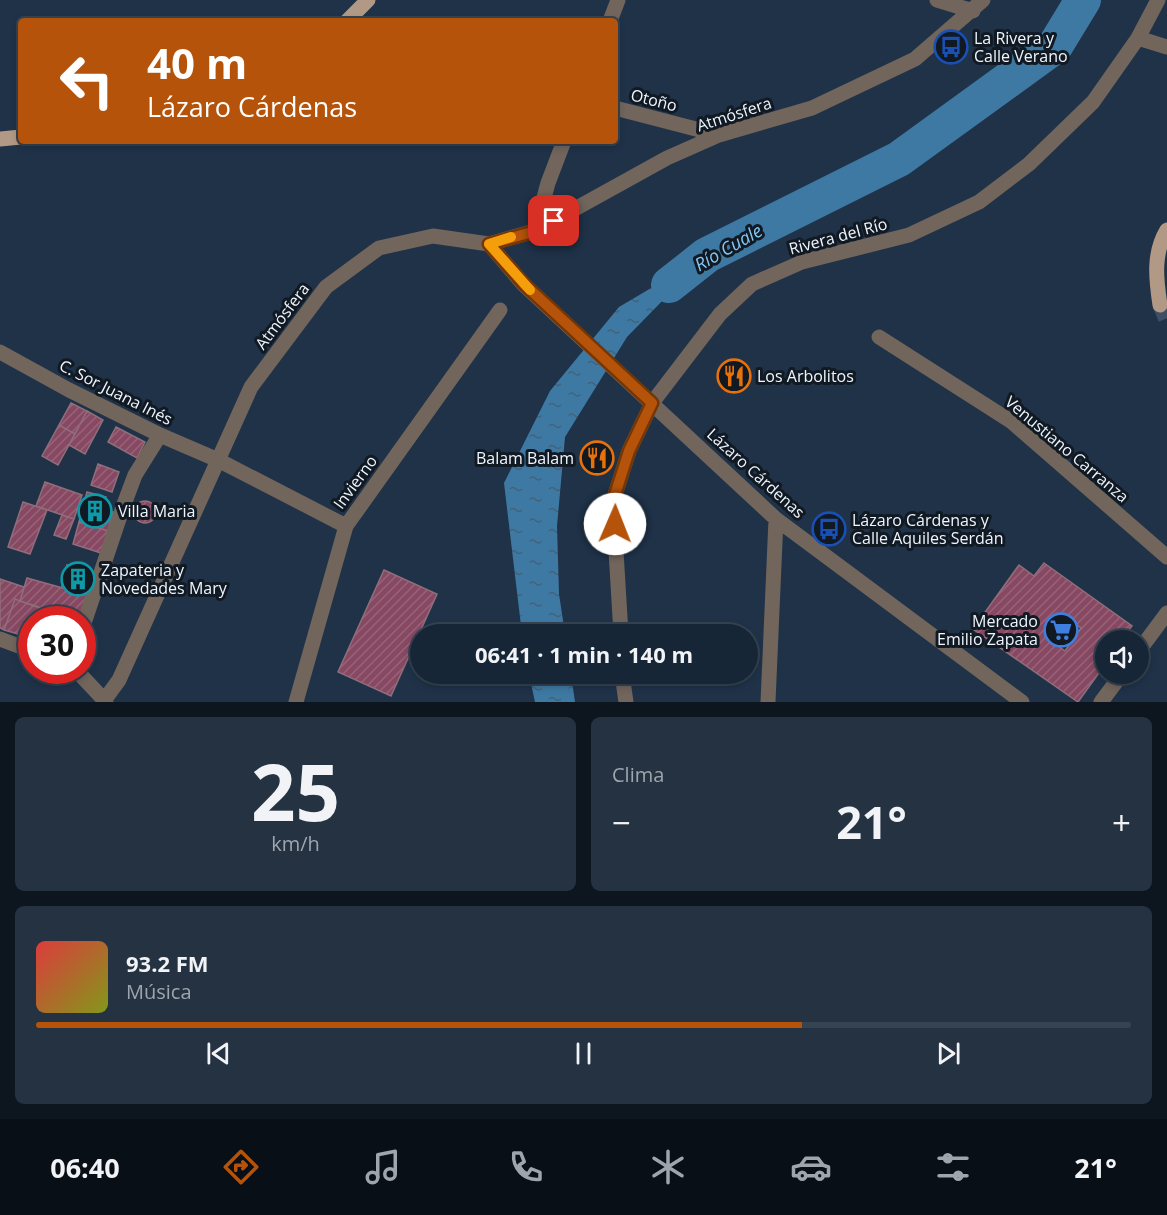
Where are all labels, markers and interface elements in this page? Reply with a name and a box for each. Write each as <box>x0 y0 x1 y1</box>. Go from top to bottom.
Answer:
place label: La Rivera y Calle Verano <box>974 27 1068 67</box>
bus stop icon: La Rivera y Calle Verano <box>933 29 969 65</box>
text: 40 m <box>147 34 247 91</box>
icon: left <box>48 42 126 120</box>
street label: Otoño <box>628 84 680 116</box>
text: Lázaro Cárdenas <box>147 88 357 125</box>
street label: Atmósfera <box>694 92 774 136</box>
pin <box>528 195 579 246</box>
icon: arrive <box>537 204 570 237</box>
street label: Rivera del Río <box>786 212 890 260</box>
water label: Río Cuale <box>690 218 766 276</box>
street label: Atmósfera <box>250 278 314 354</box>
street label: C. Sor Juana Inés <box>56 354 176 430</box>
restaurant icon: Los Arbolitos <box>716 358 752 394</box>
place label: Los Arbolitos <box>757 365 854 387</box>
street label: Venustiano Carranza <box>1001 391 1133 507</box>
street label: Lázaro Cárdenas <box>702 423 810 523</box>
restaurant icon: Balam Balam <box>579 440 615 476</box>
place label: Balam Balam <box>476 447 574 469</box>
street label: Invierno <box>328 451 382 513</box>
position arrow <box>583 492 647 556</box>
building icon: Villa Maria <box>77 493 113 529</box>
place label: Villa Maria <box>118 500 195 522</box>
place label: Lázaro Cárdenas y Calle Aquiles Serdán <box>852 509 1004 549</box>
bus stop icon: Lázaro Cárdenas y Calle Aquiles Serdán <box>811 511 847 547</box>
place label: Zapateria y Novedades Mary <box>101 559 228 599</box>
building icon: Zapateria y Novedades Mary <box>60 561 96 597</box>
speed limit sign: 30 <box>18 606 96 684</box>
place label: Mercado Emilio Zapata <box>937 610 1038 650</box>
supermarket icon: Mercado Emilio Zapata <box>1043 612 1079 648</box>
map controls <box>1095 630 1149 684</box>
button: sound <box>1095 630 1149 684</box>
text: 06:41 · 1 min · 140 m <box>475 639 693 669</box>
text: 25 <box>251 738 340 844</box>
text: Clima <box>612 761 664 788</box>
text: 21° <box>836 791 907 852</box>
text: − <box>612 800 631 845</box>
text: + <box>1112 800 1131 845</box>
text: km/h <box>271 830 320 857</box>
text: 93.2 FM <box>126 948 209 978</box>
text: Música <box>126 978 192 1005</box>
icon: previous <box>202 1037 235 1070</box>
icon: pause <box>567 1037 600 1070</box>
icon: next <box>932 1037 965 1070</box>
icon: directions <box>220 1146 262 1188</box>
icon: music <box>362 1146 404 1188</box>
icon: phone <box>505 1146 547 1188</box>
icon: climate <box>647 1146 689 1188</box>
icon: car <box>790 1146 832 1188</box>
icon: filters <box>932 1146 974 1188</box>
text: 06:40 <box>50 1149 120 1186</box>
text: 21° <box>1074 1149 1117 1186</box>

